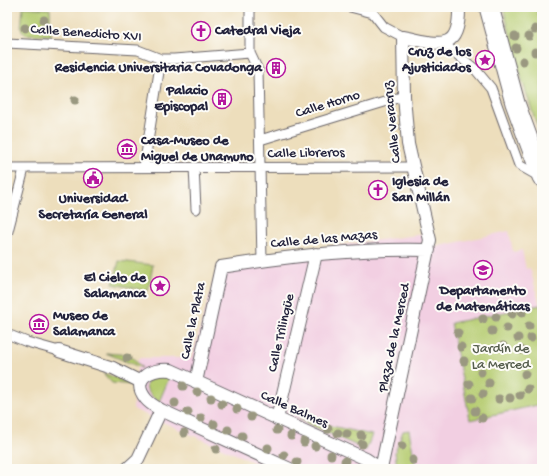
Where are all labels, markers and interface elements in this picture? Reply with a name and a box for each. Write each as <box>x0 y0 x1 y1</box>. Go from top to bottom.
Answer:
church icon: Catedral Vieja <box>190 20 212 42</box>
street label: Calle Benedicto XVI <box>30 22 142 46</box>
place label: Catedral Vieja <box>214 23 302 40</box>
place label: Cruz de los Ajusticiados <box>401 44 472 77</box>
place icon: Cruz de los Ajusticiados <box>474 49 496 71</box>
building icon: Residencia Universitaria Covadonga <box>265 57 287 79</box>
place label: Residencia Universitaria Covadonga <box>54 60 263 77</box>
street label: Calle Veracruz <box>380 79 406 164</box>
place label: Palacio Episcopal <box>154 83 209 116</box>
street label: Calle Horno <box>294 87 362 123</box>
building icon: Palacio Episcopal <box>211 88 233 110</box>
place label: Casa-Museo de Miguel de Unamuno <box>140 133 254 166</box>
museum icon: Casa-Museo de Miguel de Unamuno <box>116 138 138 160</box>
street label: Calle Libreros <box>267 145 346 163</box>
public building icon: Universidad Secretaría General <box>82 167 104 189</box>
place label: Iglesia de San Millán <box>392 174 450 207</box>
church icon: Iglesia de San Millán <box>367 179 389 201</box>
place label: Universidad Secretaría General <box>39 191 147 224</box>
street label: Calle de las Mazas <box>270 227 379 253</box>
school or university icon: Departamento de Matemáticas <box>472 259 494 281</box>
place label: El Cielo de Salamanca <box>84 270 147 303</box>
place icon: El Cielo de Salamanca <box>149 275 171 297</box>
street label: Calle la Plata <box>178 280 211 361</box>
street label: Plaza de la Merced <box>375 280 415 395</box>
place label: Departamento de Matemáticas <box>436 283 530 316</box>
street label: Calle Trilingüe <box>265 291 299 374</box>
place label: Museo de Salamanca <box>53 308 116 341</box>
museum icon: Museo de Salamanca <box>28 313 50 335</box>
park label: Jardín de La Merced <box>472 341 532 374</box>
street label: Calle Balmes <box>257 388 331 433</box>

